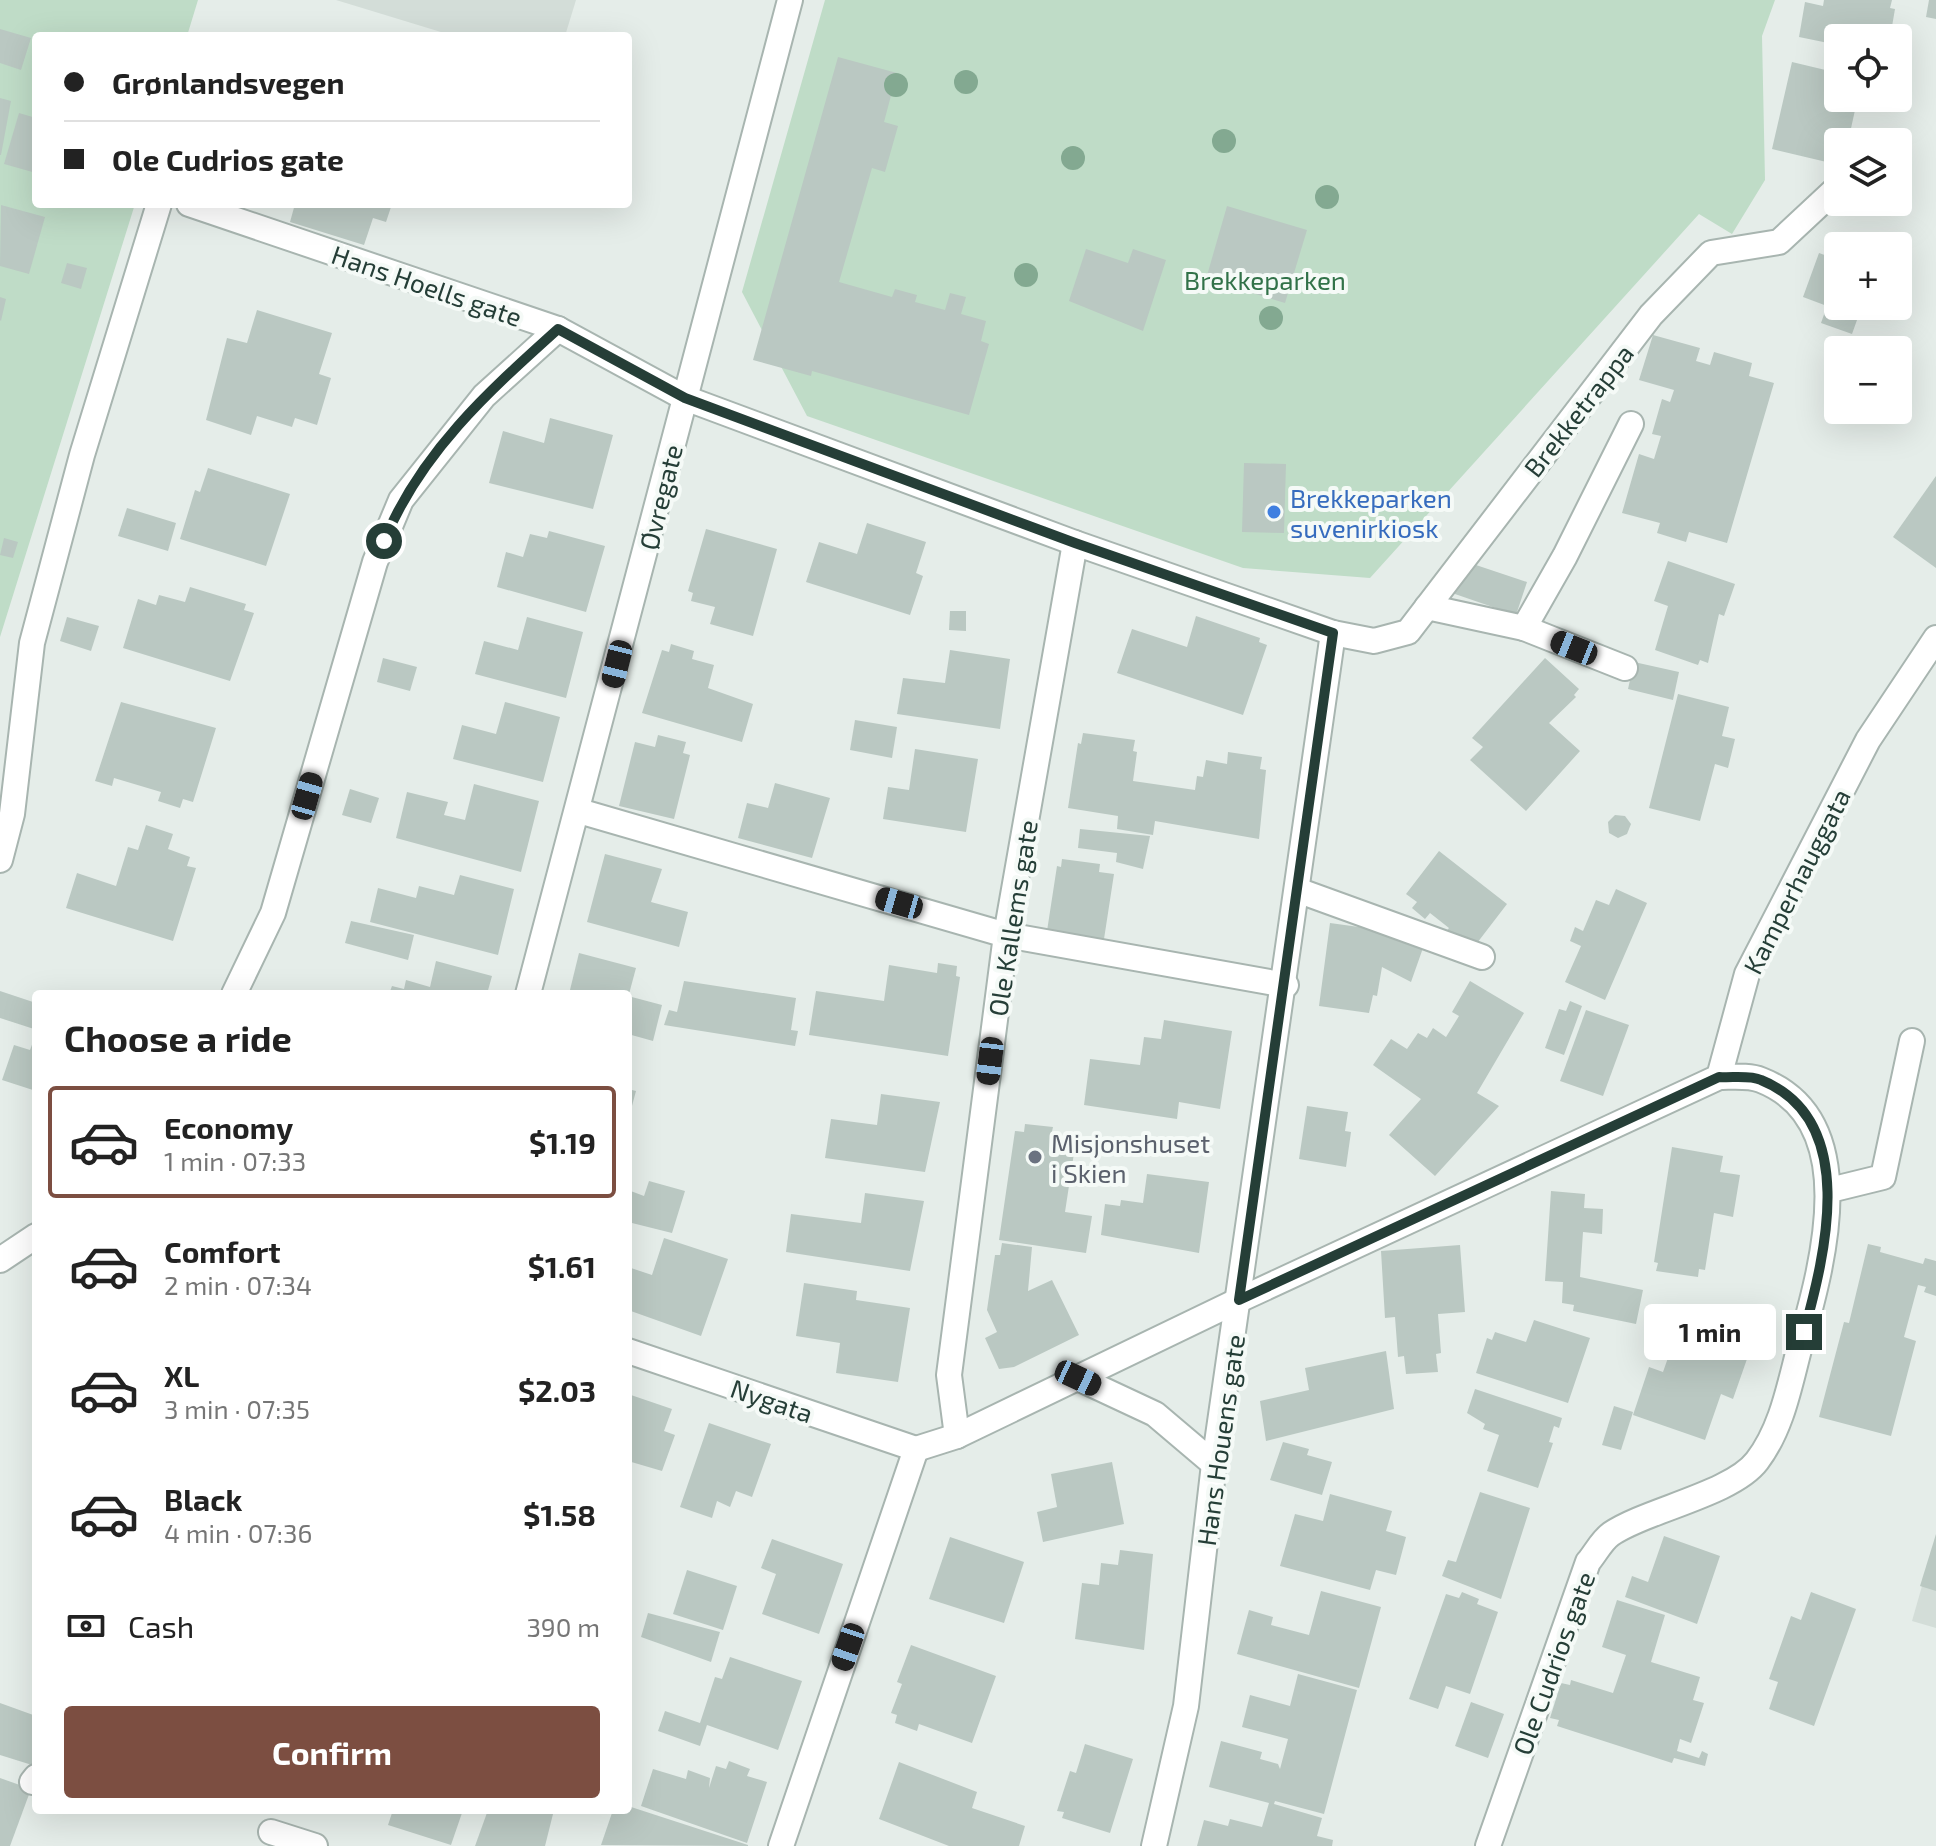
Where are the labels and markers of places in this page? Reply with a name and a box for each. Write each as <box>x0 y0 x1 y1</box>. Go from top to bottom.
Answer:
place label: Brekkeparken suvenirkiosk <box>1290 482 1452 543</box>
marker: Brekkeparken suvenirkiosk <box>1265 503 1283 521</box>
place label: Misjonshuset i Skien <box>1051 1127 1210 1188</box>
marker: Misjonshuset i Skien <box>1026 1148 1044 1166</box>

